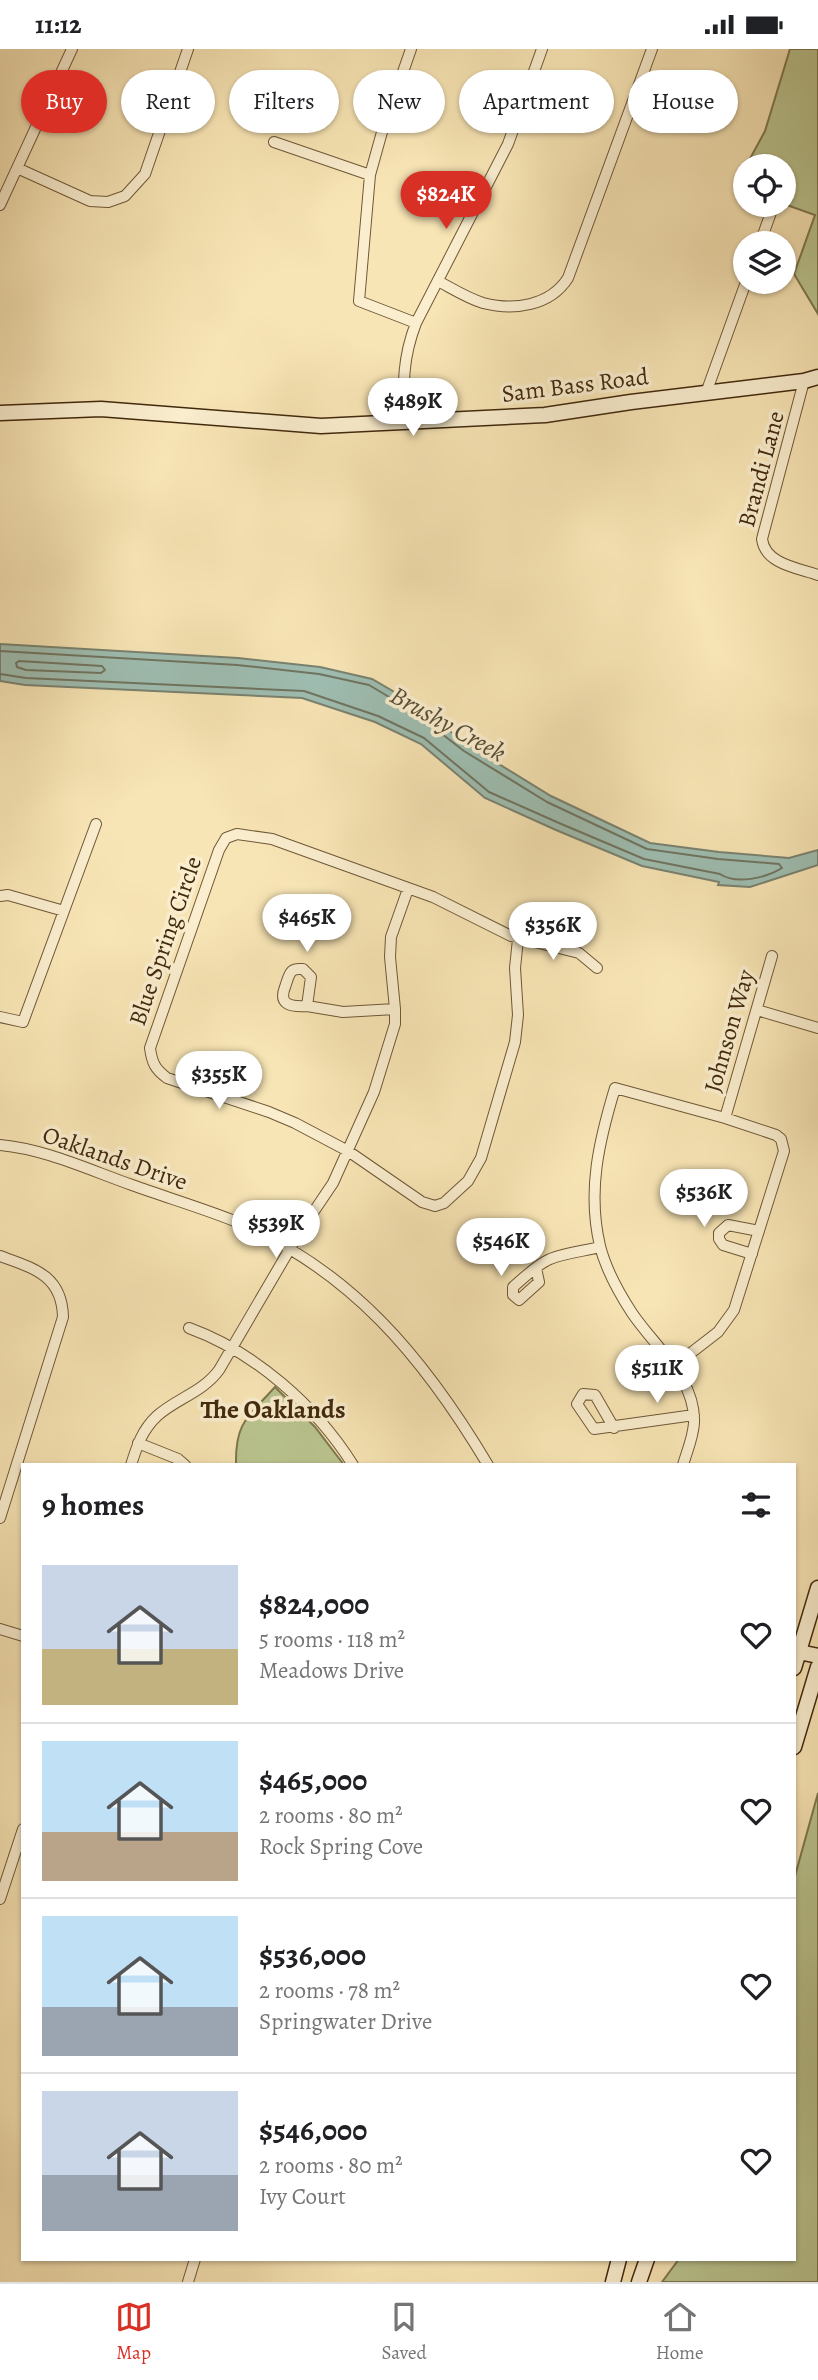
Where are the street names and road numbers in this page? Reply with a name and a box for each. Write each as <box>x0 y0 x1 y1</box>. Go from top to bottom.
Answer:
street label: Sam Bass Road <box>500 360 650 410</box>
street label: Brandi Lane <box>730 407 792 531</box>
street label: Blue Spring Circle <box>121 852 209 1030</box>
street label: Johnson Way <box>696 966 762 1096</box>
street label: Oaklands Drive <box>38 1118 192 1198</box>

